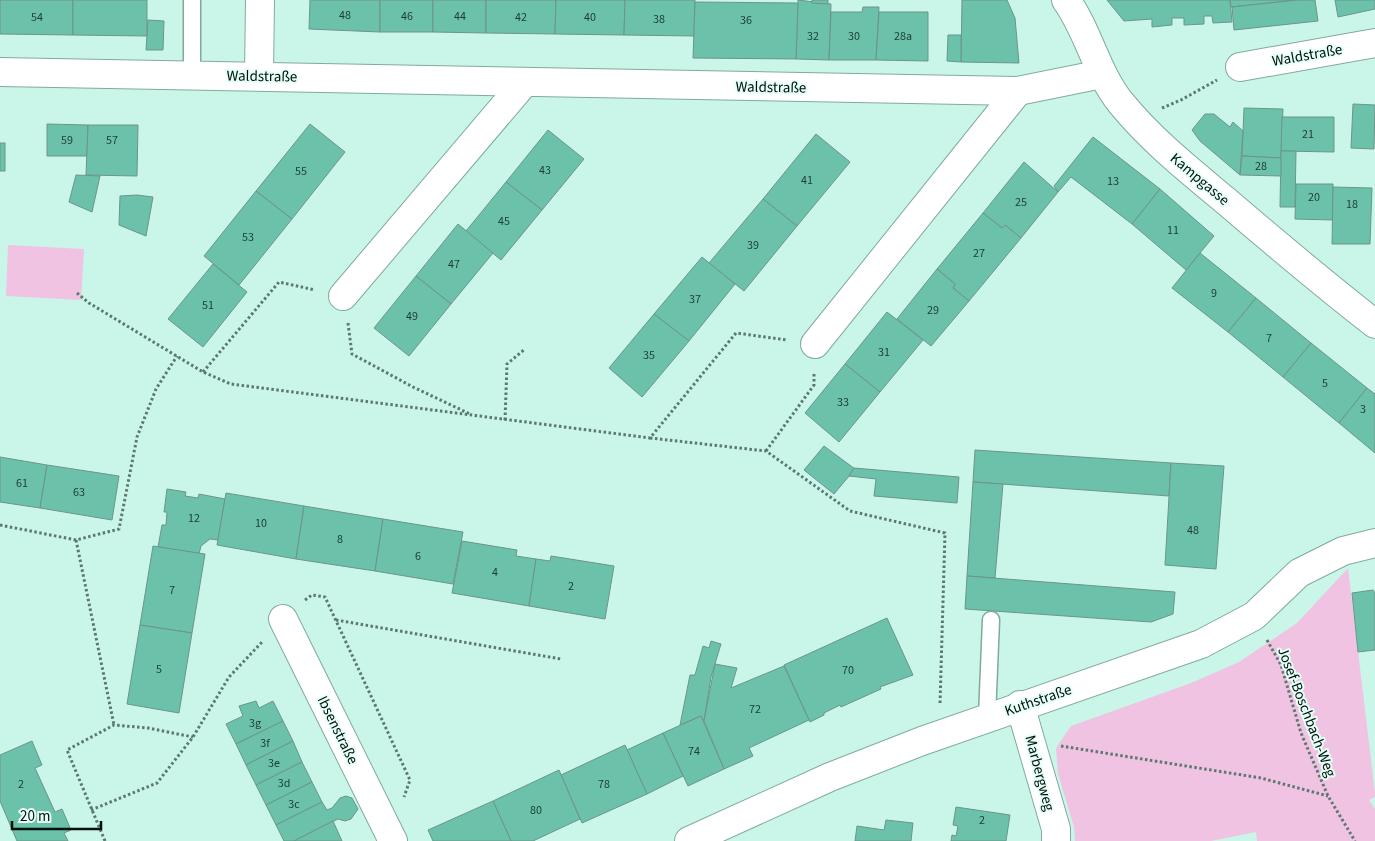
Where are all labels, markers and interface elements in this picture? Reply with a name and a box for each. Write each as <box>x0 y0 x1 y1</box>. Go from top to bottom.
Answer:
house number: 48 <box>339 7 351 24</box>
house number: 46 <box>401 8 413 25</box>
house number: 44 <box>454 8 466 25</box>
house number: 54 <box>31 9 43 26</box>
house number: 42 <box>515 9 527 26</box>
house number: 40 <box>584 9 596 26</box>
house number: 38 <box>653 11 665 28</box>
house number: 36 <box>740 12 752 29</box>
house number: 32 <box>807 28 819 45</box>
house number: 30 <box>848 28 860 45</box>
house number: 28a <box>894 28 912 45</box>
street label: Waldstraße <box>1270 39 1344 72</box>
street label: Waldstraße <box>226 65 298 88</box>
street label: Waldstraße <box>735 76 807 99</box>
house number: 21 <box>1302 126 1314 143</box>
house number: 59 <box>61 132 73 149</box>
house number: 57 <box>106 132 118 149</box>
street label: Kampgasse <box>1165 148 1234 211</box>
house number: 28 <box>1255 158 1267 175</box>
house number: 43 <box>539 162 551 179</box>
house number: 55 <box>295 163 307 180</box>
house number: 41 <box>801 172 813 189</box>
house number: 13 <box>1107 173 1119 190</box>
house number: 20 <box>1308 189 1320 206</box>
house number: 25 <box>1015 194 1027 211</box>
house number: 18 <box>1346 196 1358 213</box>
house number: 45 <box>498 213 510 230</box>
house number: 11 <box>1167 222 1179 239</box>
house number: 53 <box>242 229 254 246</box>
house number: 39 <box>747 237 759 254</box>
house number: 27 <box>973 245 985 262</box>
house number: 47 <box>448 256 460 273</box>
house number: 9 <box>1211 285 1217 302</box>
house number: 37 <box>689 291 701 308</box>
house number: 51 <box>202 297 214 314</box>
house number: 29 <box>927 302 939 319</box>
house number: 49 <box>406 308 418 325</box>
house number: 7 <box>1266 330 1272 347</box>
house number: 31 <box>878 344 890 361</box>
house number: 35 <box>643 347 655 364</box>
house number: 5 <box>1322 375 1328 392</box>
house number: 33 <box>837 394 849 411</box>
house number: 3 <box>1360 401 1366 418</box>
house number: 61 <box>16 475 28 492</box>
house number: 63 <box>73 484 85 501</box>
house number: 12 <box>188 510 200 527</box>
house number: 10 <box>255 515 267 532</box>
house number: 48 <box>1187 522 1199 539</box>
house number: 8 <box>337 531 343 548</box>
house number: 6 <box>415 548 421 565</box>
house number: 4 <box>492 564 498 581</box>
house number: 2 <box>568 578 574 595</box>
house number: 7 <box>169 582 175 599</box>
street label: Josef-Boschbach-Weg <box>1272 644 1341 781</box>
house number: 5 <box>156 661 162 678</box>
house number: 70 <box>842 662 854 679</box>
street label: Kuthstraße <box>1002 679 1074 722</box>
street label: Ibsenstraße <box>312 693 363 768</box>
house number: 72 <box>749 701 761 718</box>
house number: 3g <box>249 715 261 732</box>
street label: Marbergweg <box>1019 733 1060 814</box>
house number: 3f <box>260 735 270 752</box>
house number: 74 <box>688 743 700 760</box>
house number: 3e <box>268 755 280 772</box>
house number: 3d <box>278 775 290 792</box>
house number: 2 <box>18 776 24 793</box>
house number: 78 <box>598 776 610 793</box>
house number: 3c <box>288 796 300 813</box>
scale bar <box>12 798 101 830</box>
house number: 80 <box>530 802 542 819</box>
text: 20 m <box>20 806 50 827</box>
house number: 2 <box>979 812 985 829</box>

